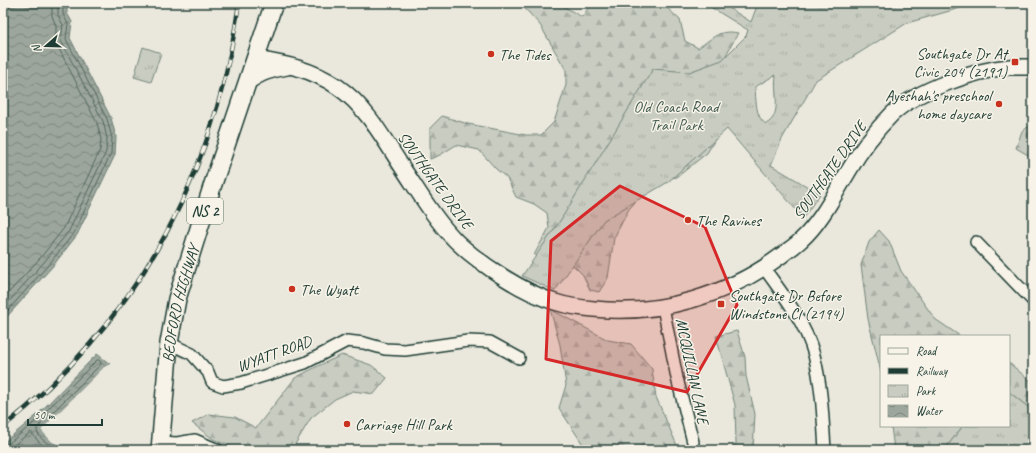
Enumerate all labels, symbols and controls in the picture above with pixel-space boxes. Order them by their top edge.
north arrow [26,26,66,66]
text: N [28,42,44,55]
place label: Southgate Dr At Civic 204 (2191) [914,44,1010,82]
place label: The Tides [499,45,552,65]
marker: The Tides [486,49,496,59]
marker: Southgate Dr At Civic 204 (2191) [1010,57,1020,67]
place label: Ayeshah's preschool home daycare [885,86,994,124]
park label: Old Coach Road Trail Park [634,97,721,135]
marker: Ayeshah's preschool home daycare [994,99,1004,109]
street label: SOUTHGATE DRIVE [788,116,872,224]
street label: SOUTHGATE DRIVE [393,128,479,235]
road number: NS 2 [187,198,223,224]
place label: The Ravines [696,211,762,231]
marker: The Ravines [683,215,693,225]
street label: BEDFORD HIGHWAY [158,240,205,363]
place label: The Wyatt [300,280,360,300]
marker: The Wyatt [287,284,297,294]
place label: Southgate Dr Before Windstone Cl (2194) [729,286,844,324]
marker: Southgate Dr Before Windstone Cl (2194) [716,299,726,309]
street label: MCQUILLAN LANE [671,316,713,428]
street label: WYATT ROAD [234,331,316,377]
legend [880,335,1010,427]
text: Road [916,343,938,359]
text: Railway [916,363,948,379]
text: Park [916,383,937,399]
scale bar [28,401,102,427]
text: Water [916,403,944,419]
text: 50 m [34,407,56,423]
place label: Carriage Hill Park [355,415,453,435]
marker: Carriage Hill Park [342,419,352,429]

